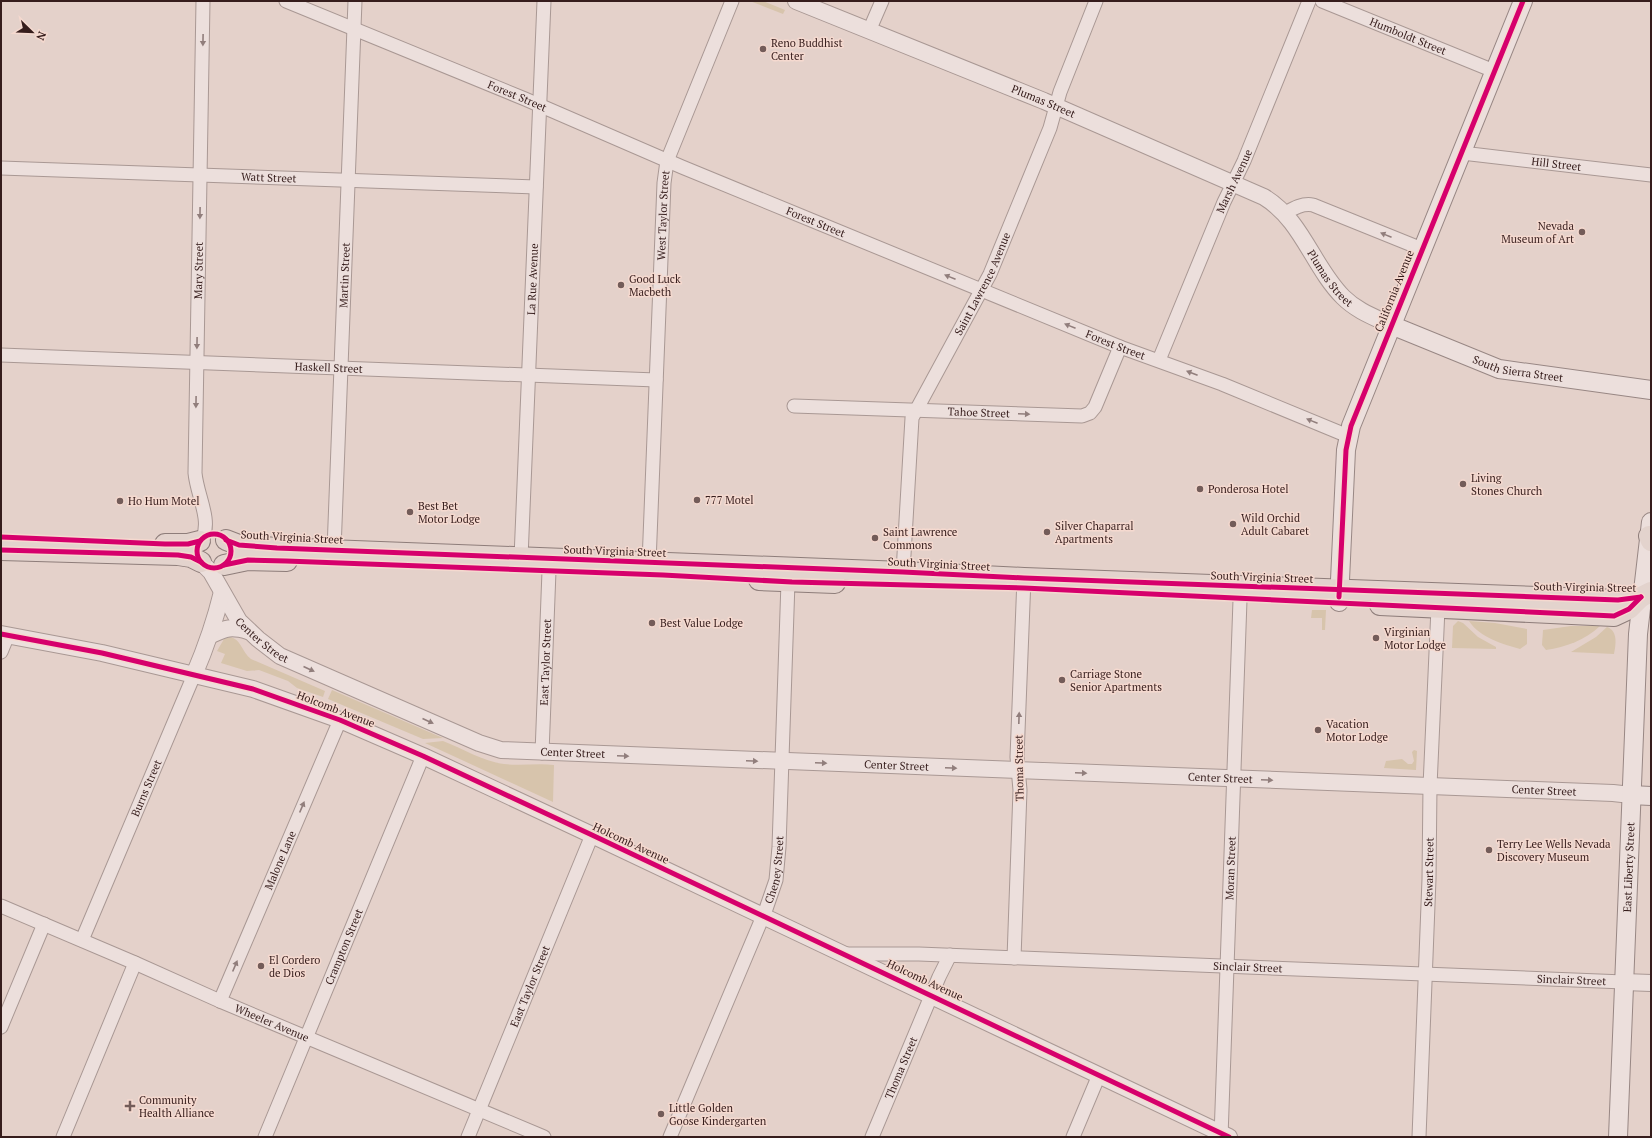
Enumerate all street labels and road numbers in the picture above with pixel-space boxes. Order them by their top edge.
street label: Humboldt Street [1368,14,1449,58]
street label: Forest Street [486,77,549,115]
street label: Plumas Street [1009,82,1078,121]
street label: Marsh Avenue [1213,147,1255,215]
street label: Hill Street [1531,154,1582,174]
street label: West Taylor Street [654,169,673,261]
street label: Watt Street [241,170,297,185]
street label: Forest Street [784,204,847,240]
street label: Saint Lawrence Avenue [951,230,1014,338]
street label: Mary Street [191,242,206,299]
street label: Martin Street [336,242,353,308]
street label: La Rue Avenue [524,243,541,315]
street label: Plumas Street [1304,247,1356,310]
street label: California Avenue [1371,248,1417,334]
street label: Forest Street [1084,327,1147,363]
street label: South Sierra Street [1471,352,1564,385]
street label: Haskell Street [294,359,363,376]
street label: Tahoe Street [948,404,1010,420]
street label: South Virginia Street [240,527,344,547]
street label: South Virginia Street [563,542,667,560]
street label: South Virginia Street [887,554,991,574]
street label: South Virginia Street [1210,568,1314,586]
street label: South Virginia Street [1534,579,1636,595]
street label: Center Street [232,614,291,666]
street label: East Taylor Street [537,618,554,706]
street label: Holcomb Avenue [295,688,377,730]
street label: Thoma Street [1011,735,1027,801]
street label: Center Street [540,745,605,761]
street label: Burns Street [128,757,165,819]
street label: Center Street [864,757,929,774]
street label: Center Street [1188,770,1253,786]
street label: Center Street [1511,782,1577,799]
street label: Holcomb Avenue [591,819,672,867]
street label: East Liberty Street [1620,822,1638,913]
street label: Malone Lane [261,828,299,892]
street label: Cheney Street [761,836,786,905]
street label: Moran Street [1222,836,1239,900]
street label: Stewart Street [1421,837,1436,907]
street label: Crampton Street [322,906,366,987]
street label: East Taylor Street [507,943,553,1029]
street label: Holcomb Avenue [885,956,966,1004]
street label: Sinclair Street [1213,959,1283,975]
street label: Sinclair Street [1537,972,1606,988]
street label: Wheeler Avenue [233,1001,312,1045]
street label: Thoma Street [882,1034,920,1101]

